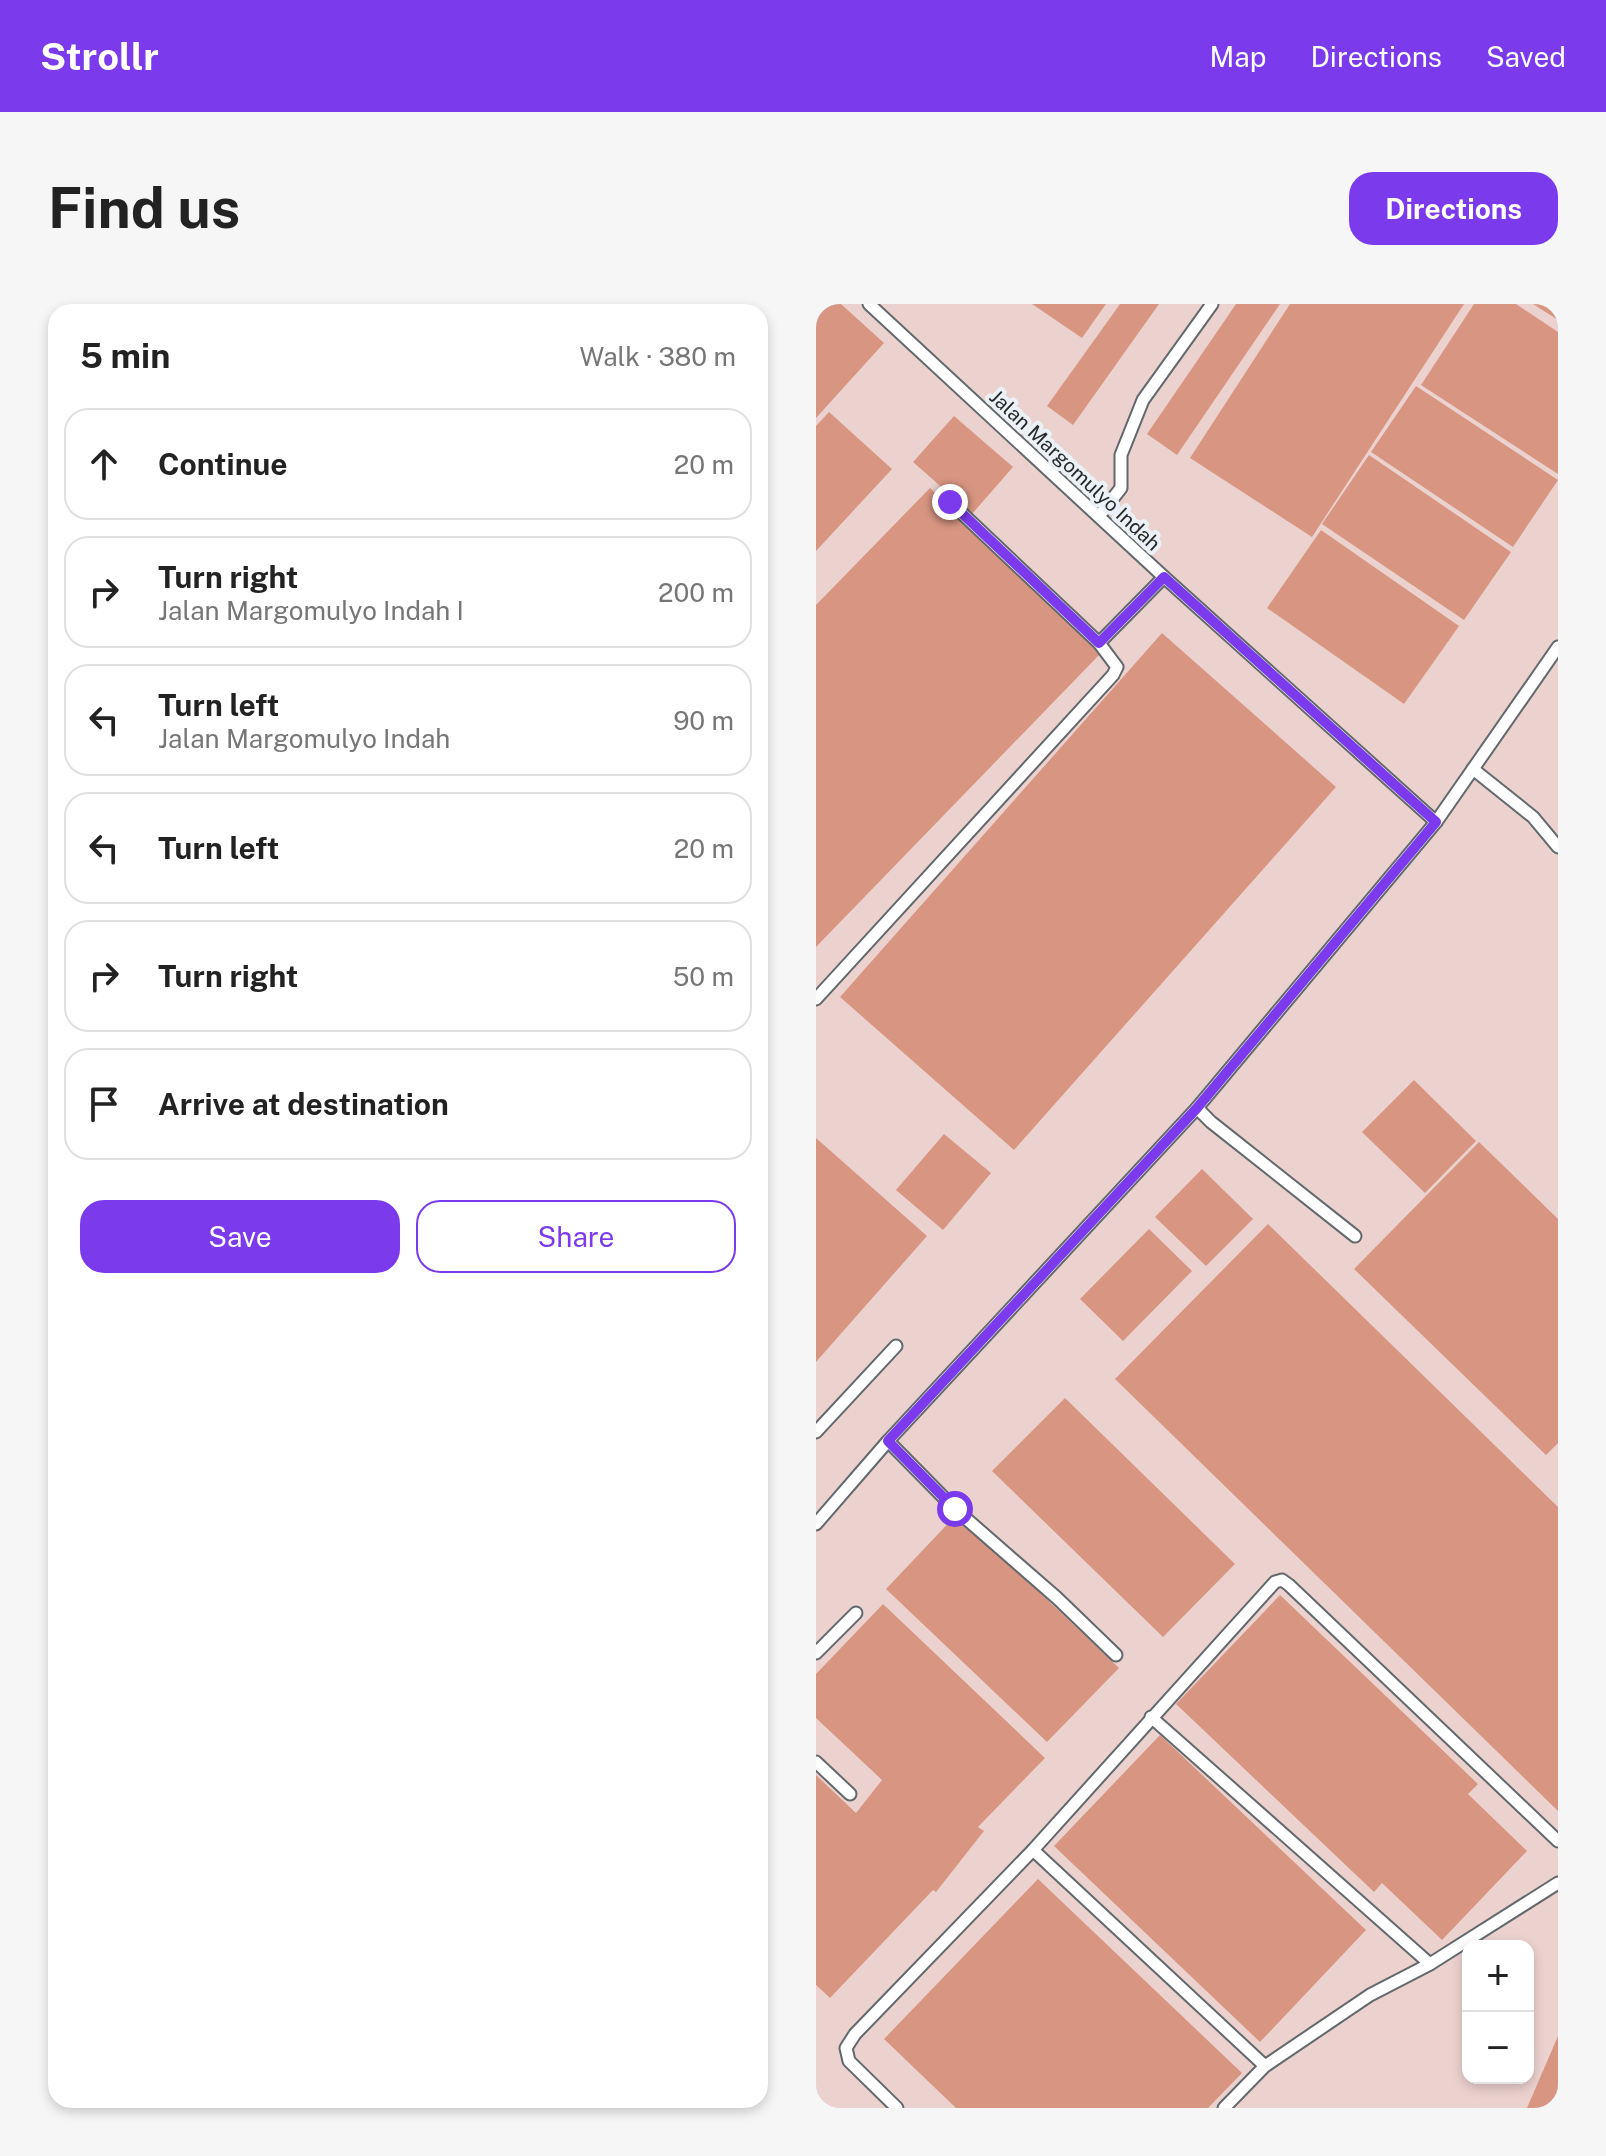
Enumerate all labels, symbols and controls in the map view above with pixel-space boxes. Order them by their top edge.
text: Strollr [40,34,159,79]
text: Map [1210,40,1266,73]
text: Directions [1310,40,1442,73]
text: Saved [1486,40,1566,73]
button: Directions [1349,172,1558,245]
text: Find us [48,175,240,241]
text: 5 min [80,336,170,376]
text: Walk · 380 m [580,341,736,372]
street label: Jalan Margomulyo Indah [985,385,1165,555]
icon: ahead [82,442,126,486]
text: Continue [158,446,288,482]
text: 20 m [674,449,734,480]
route end [932,484,968,520]
text: Turn right [158,559,298,595]
icon: right [82,570,126,614]
text: 200 m [658,577,734,608]
text: Jalan Margomulyo Indah I [158,595,464,626]
text: Turn left [158,687,279,723]
icon: left [82,698,126,742]
text: 90 m [673,705,734,736]
text: Jalan Margomulyo Indah [158,723,450,754]
icon: left [82,826,126,870]
text: Turn left [158,830,279,866]
text: 20 m [674,833,734,864]
icon: right [82,954,126,998]
text: Turn right [158,958,298,994]
text: 50 m [673,961,734,992]
icon: arrive [82,1082,126,1126]
text: Arrive at destination [158,1086,449,1122]
button: Save [80,1200,400,1273]
button: Share [416,1200,736,1273]
route start [937,1491,973,1527]
map controls [1462,1940,1534,2084]
button: + [1462,1940,1534,2012]
button: − [1462,2012,1534,2084]

